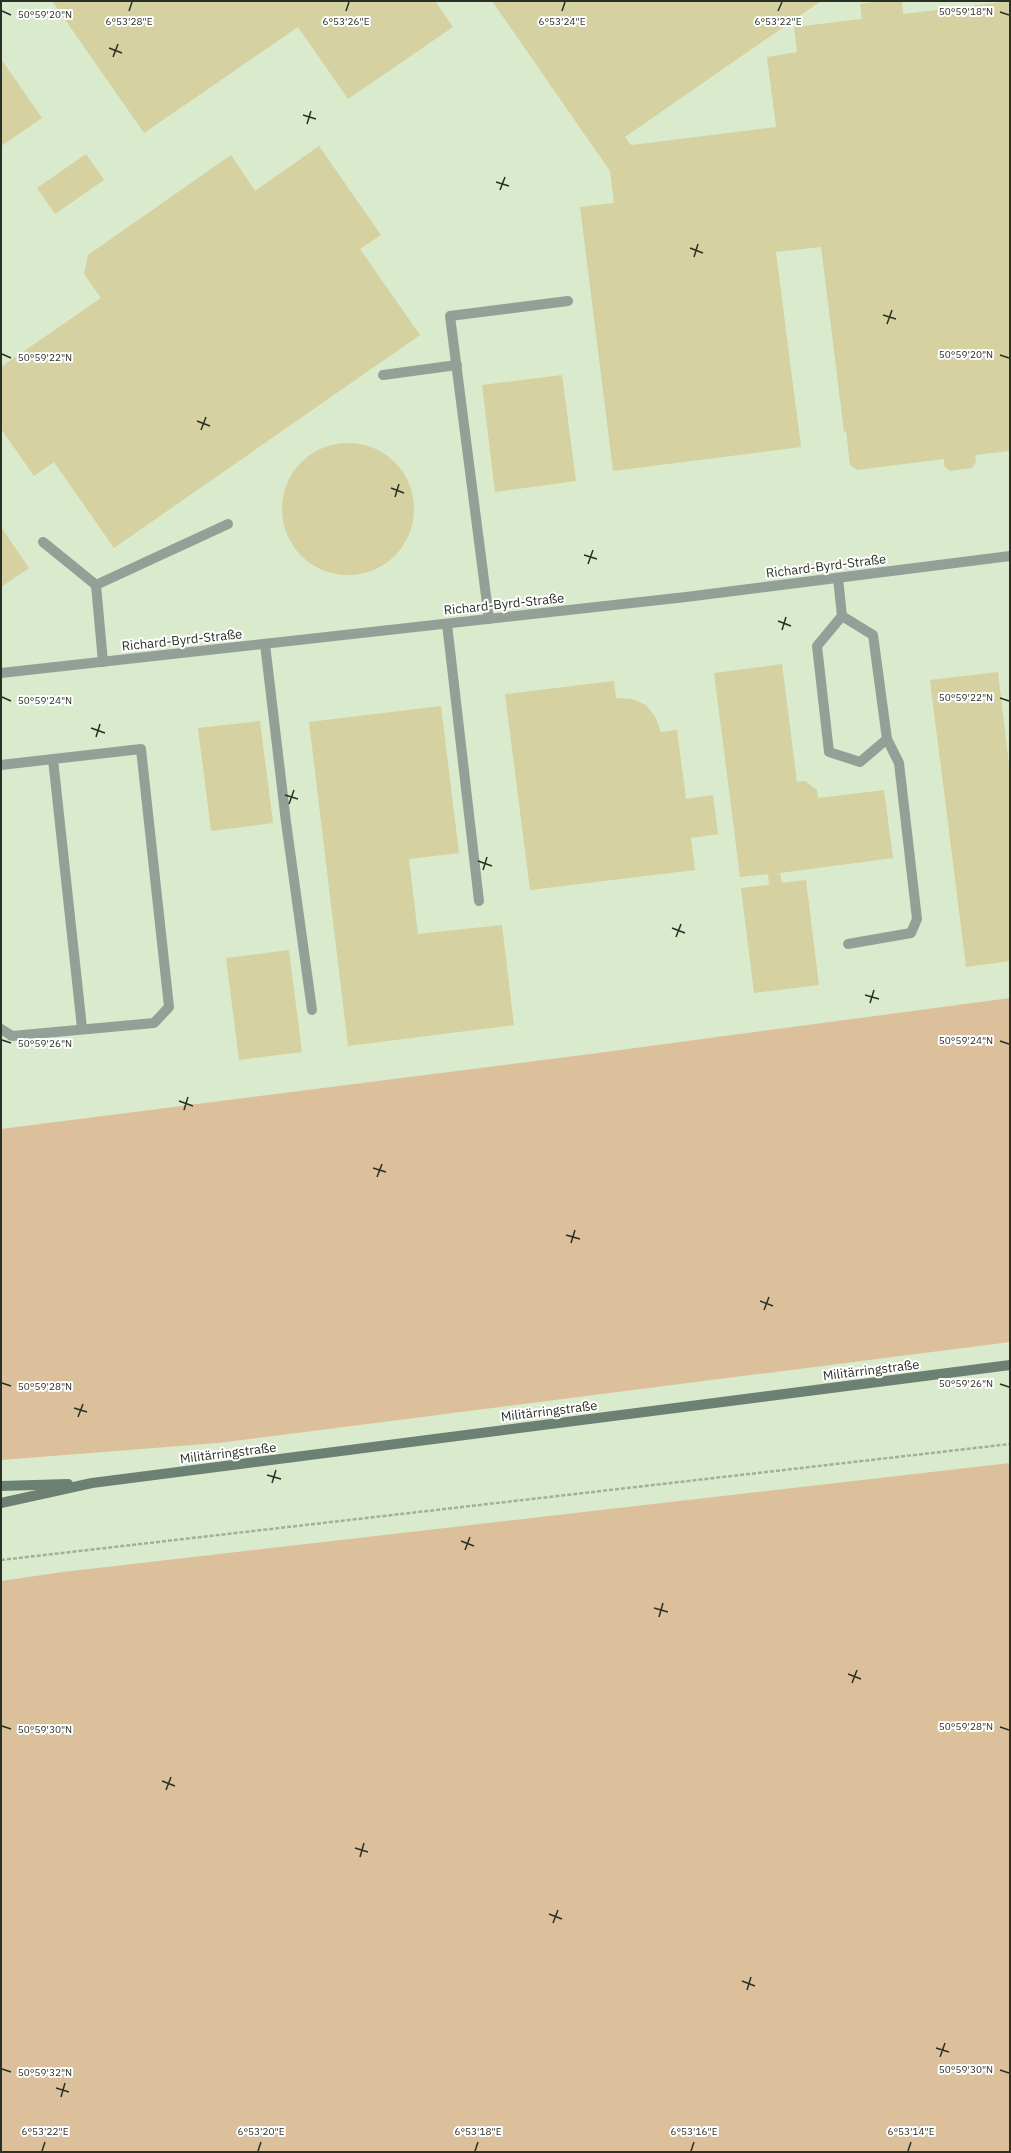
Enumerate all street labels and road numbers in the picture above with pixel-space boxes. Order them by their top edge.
street label: Richard-Byrd-Straße [765,550,887,582]
street label: Richard-Byrd-Straße [443,589,565,619]
street label: Richard-Byrd-Straße [121,625,243,655]
street label: Militärringstraße [822,1356,920,1384]
street label: Militärringstraße [500,1397,598,1425]
street label: Militärringstraße [179,1439,277,1467]

